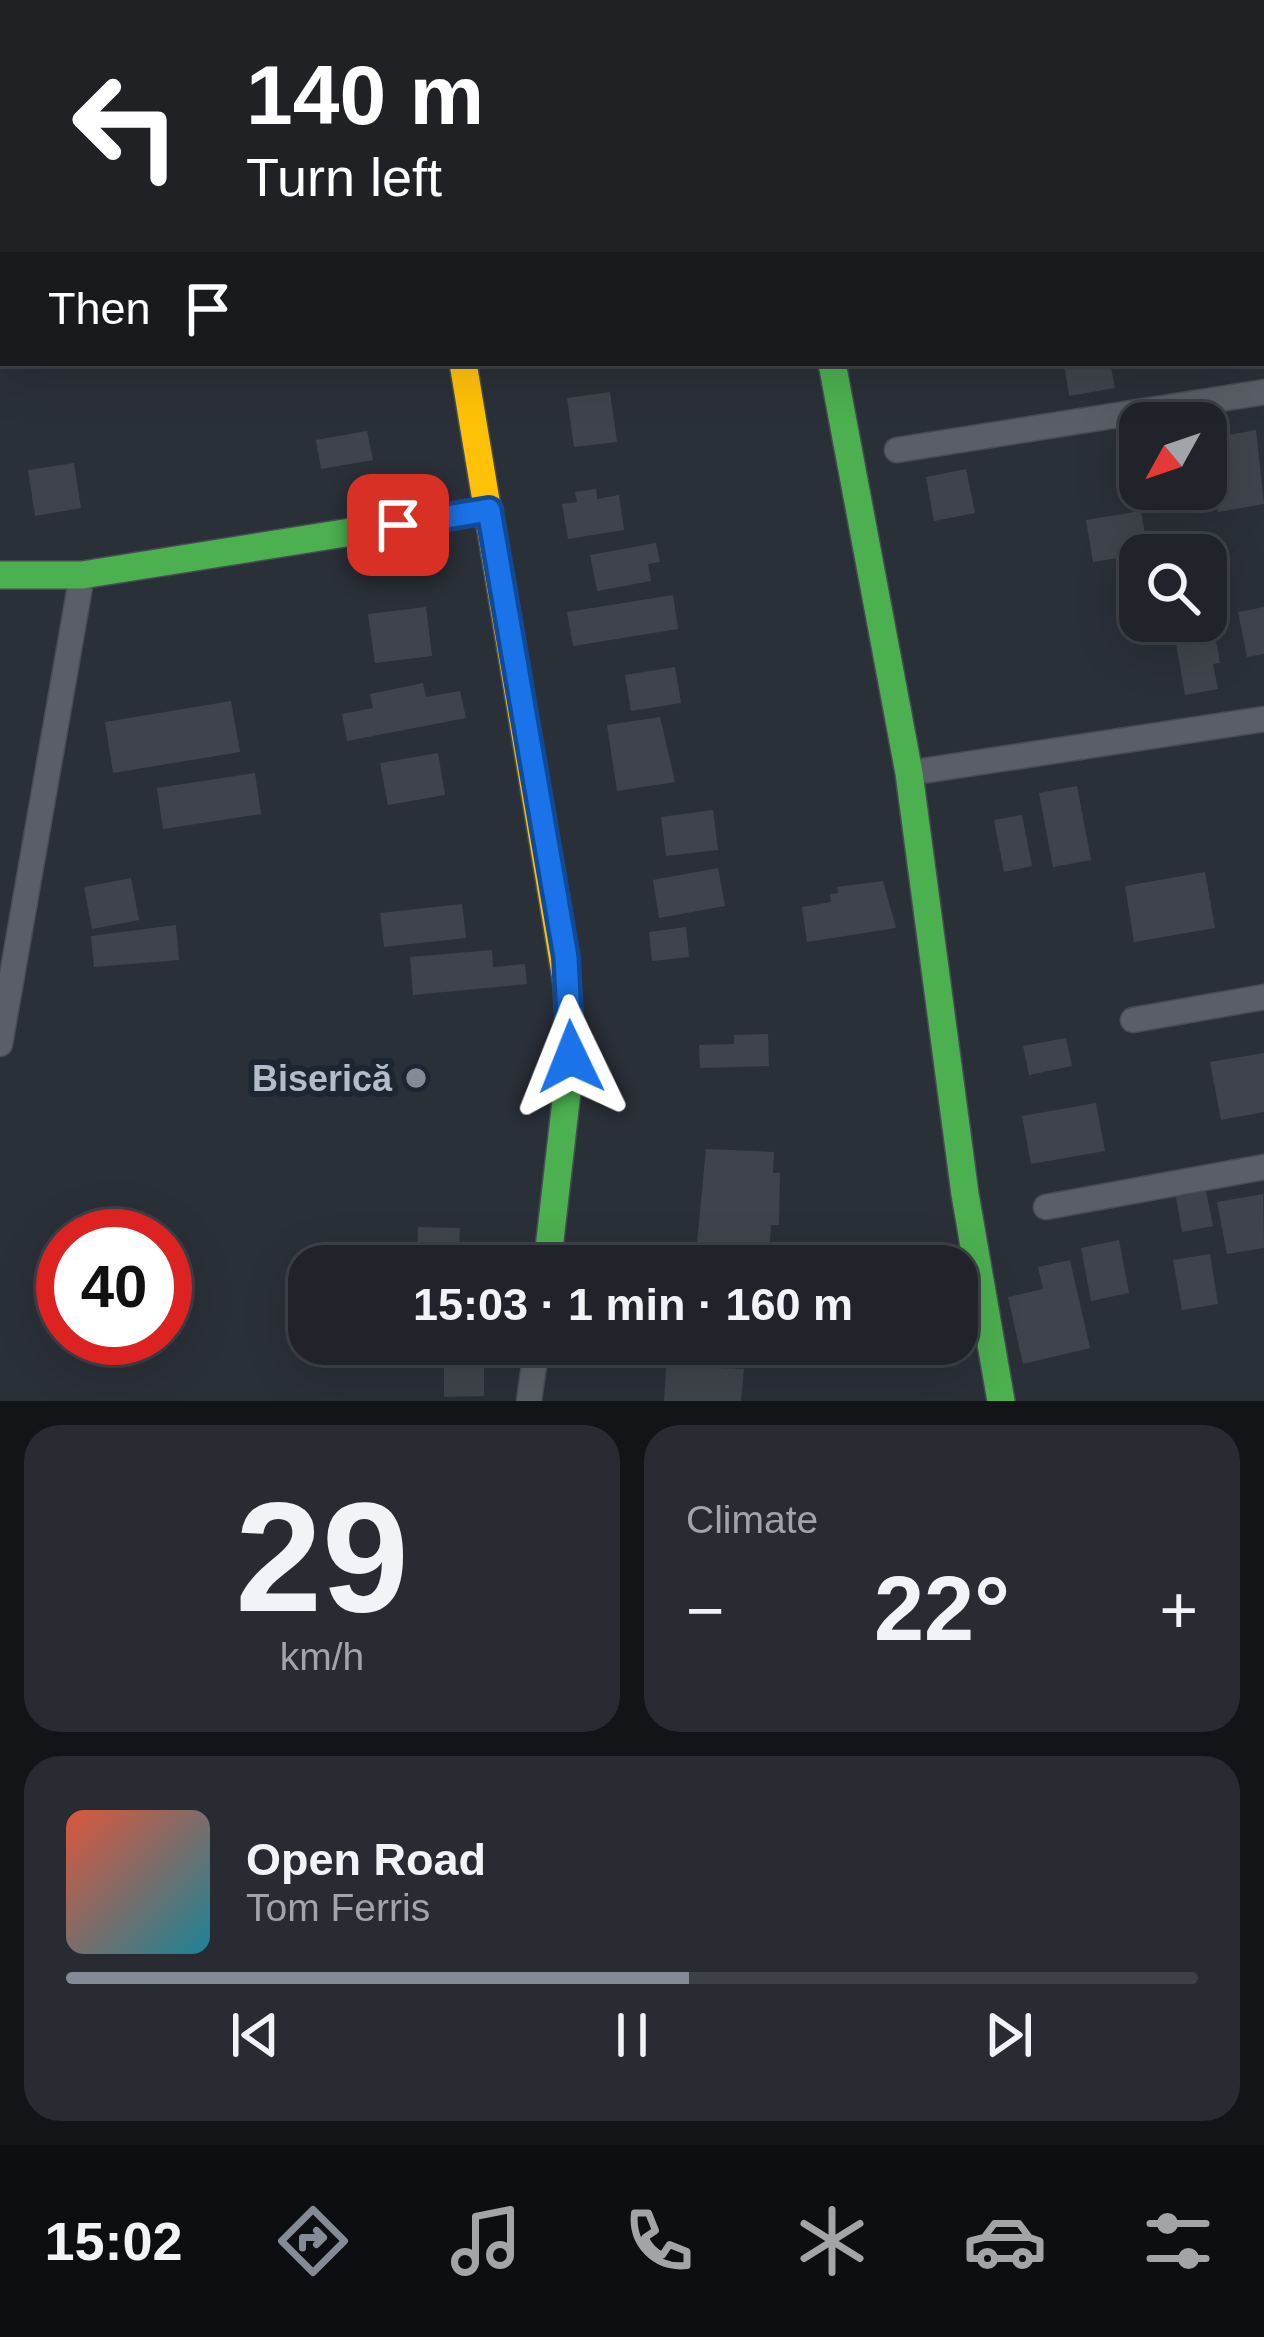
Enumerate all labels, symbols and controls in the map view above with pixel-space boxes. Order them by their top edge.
icon: left [48,48,204,204]
text: 140 m [246,48,484,142]
text: Turn left [246,147,442,207]
icon: arrive [175,276,241,342]
text: Then [48,283,151,334]
north arrow [1119,402,1227,510]
map controls [1119,402,1227,642]
pin [347,474,449,576]
icon: arrive [365,492,431,558]
button: search [1119,534,1227,642]
position arrow [508,994,634,1120]
place label: Biserică [252,1058,393,1099]
marker: Biserică [403,1065,429,1091]
speed limit sign: 40 [36,1209,192,1365]
text: 15:03 · 1 min · 160 m [413,1279,853,1330]
text: 29 [235,1470,409,1644]
text: Climate [686,1498,818,1541]
text: 22° [874,1559,1010,1659]
text: − [686,1573,725,1647]
text: + [1159,1573,1198,1647]
text: km/h [280,1635,364,1678]
text: Open Road [246,1834,486,1885]
text: Tom Ferris [246,1886,430,1929]
icon: previous [222,2002,288,2068]
icon: pause [599,2002,665,2068]
icon: next [976,2002,1042,2068]
icon: directions [271,2199,355,2283]
icon: music [444,2199,528,2283]
icon: phone [617,2199,701,2283]
icon: climate [790,2199,874,2283]
icon: car [963,2199,1047,2283]
icon: filters [1136,2199,1220,2283]
text: 15:02 [44,2211,183,2271]

